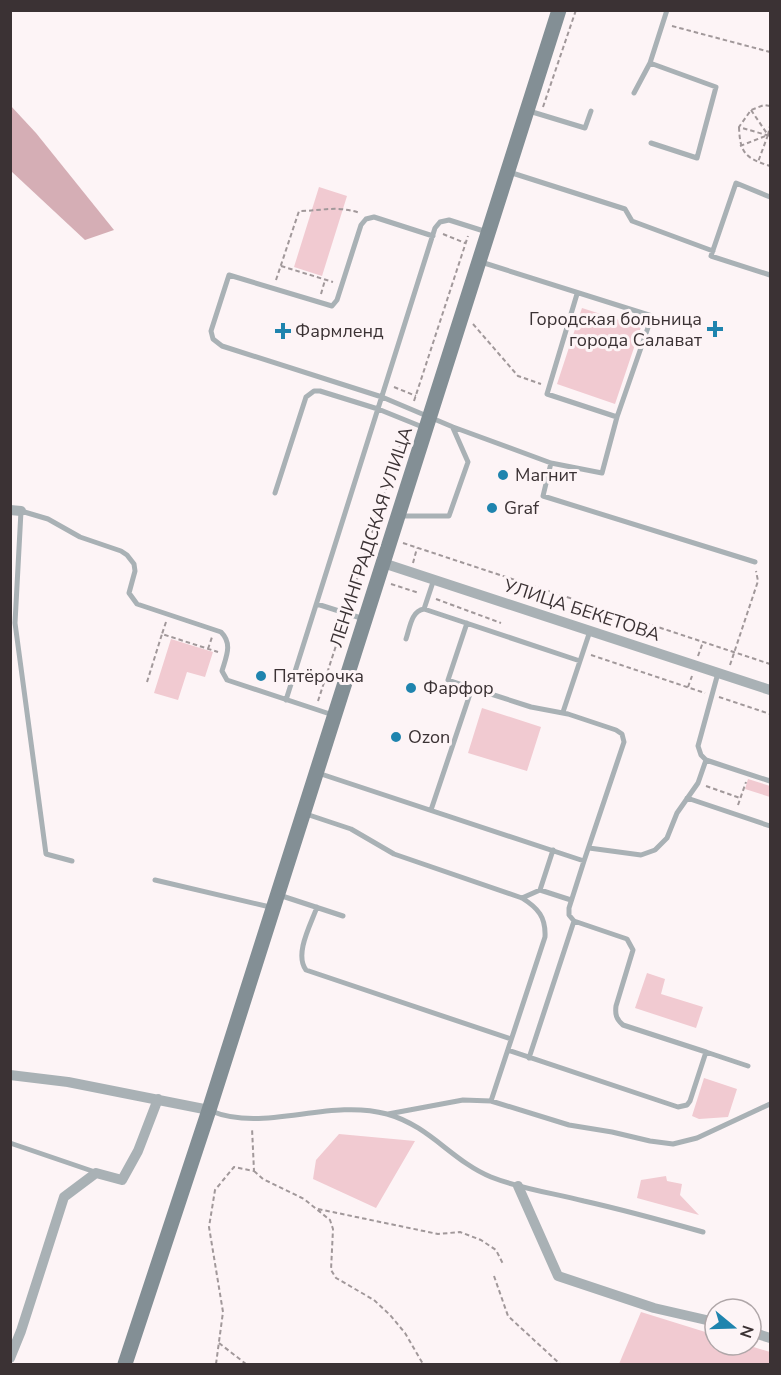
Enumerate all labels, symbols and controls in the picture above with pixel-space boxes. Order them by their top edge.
place label: Городская больница города Салават [529,307,702,352]
place label: Фармленд [295,319,384,343]
marker: Городская больница города Салават [706,320,724,338]
marker: Фармленд [276,324,290,338]
street label: ЛЕНИНГРАДСКАЯ УЛИЦА [324,424,418,650]
place label: Магнит [515,463,577,487]
marker: Магнит [496,468,510,482]
place label: Graf [504,496,540,520]
marker: Graf [485,501,499,515]
street label: УЛИЦА БЕКЕТОВА [500,573,663,647]
place label: Пятёрочка [273,664,364,688]
marker: Пятёрочка [254,669,268,683]
place label: Фарфор [423,676,494,700]
marker: Фарфор [404,681,418,695]
place label: Ozon [408,725,450,749]
marker: Ozon [389,730,403,744]
north arrow [703,1297,763,1357]
text: N [734,1322,759,1341]

